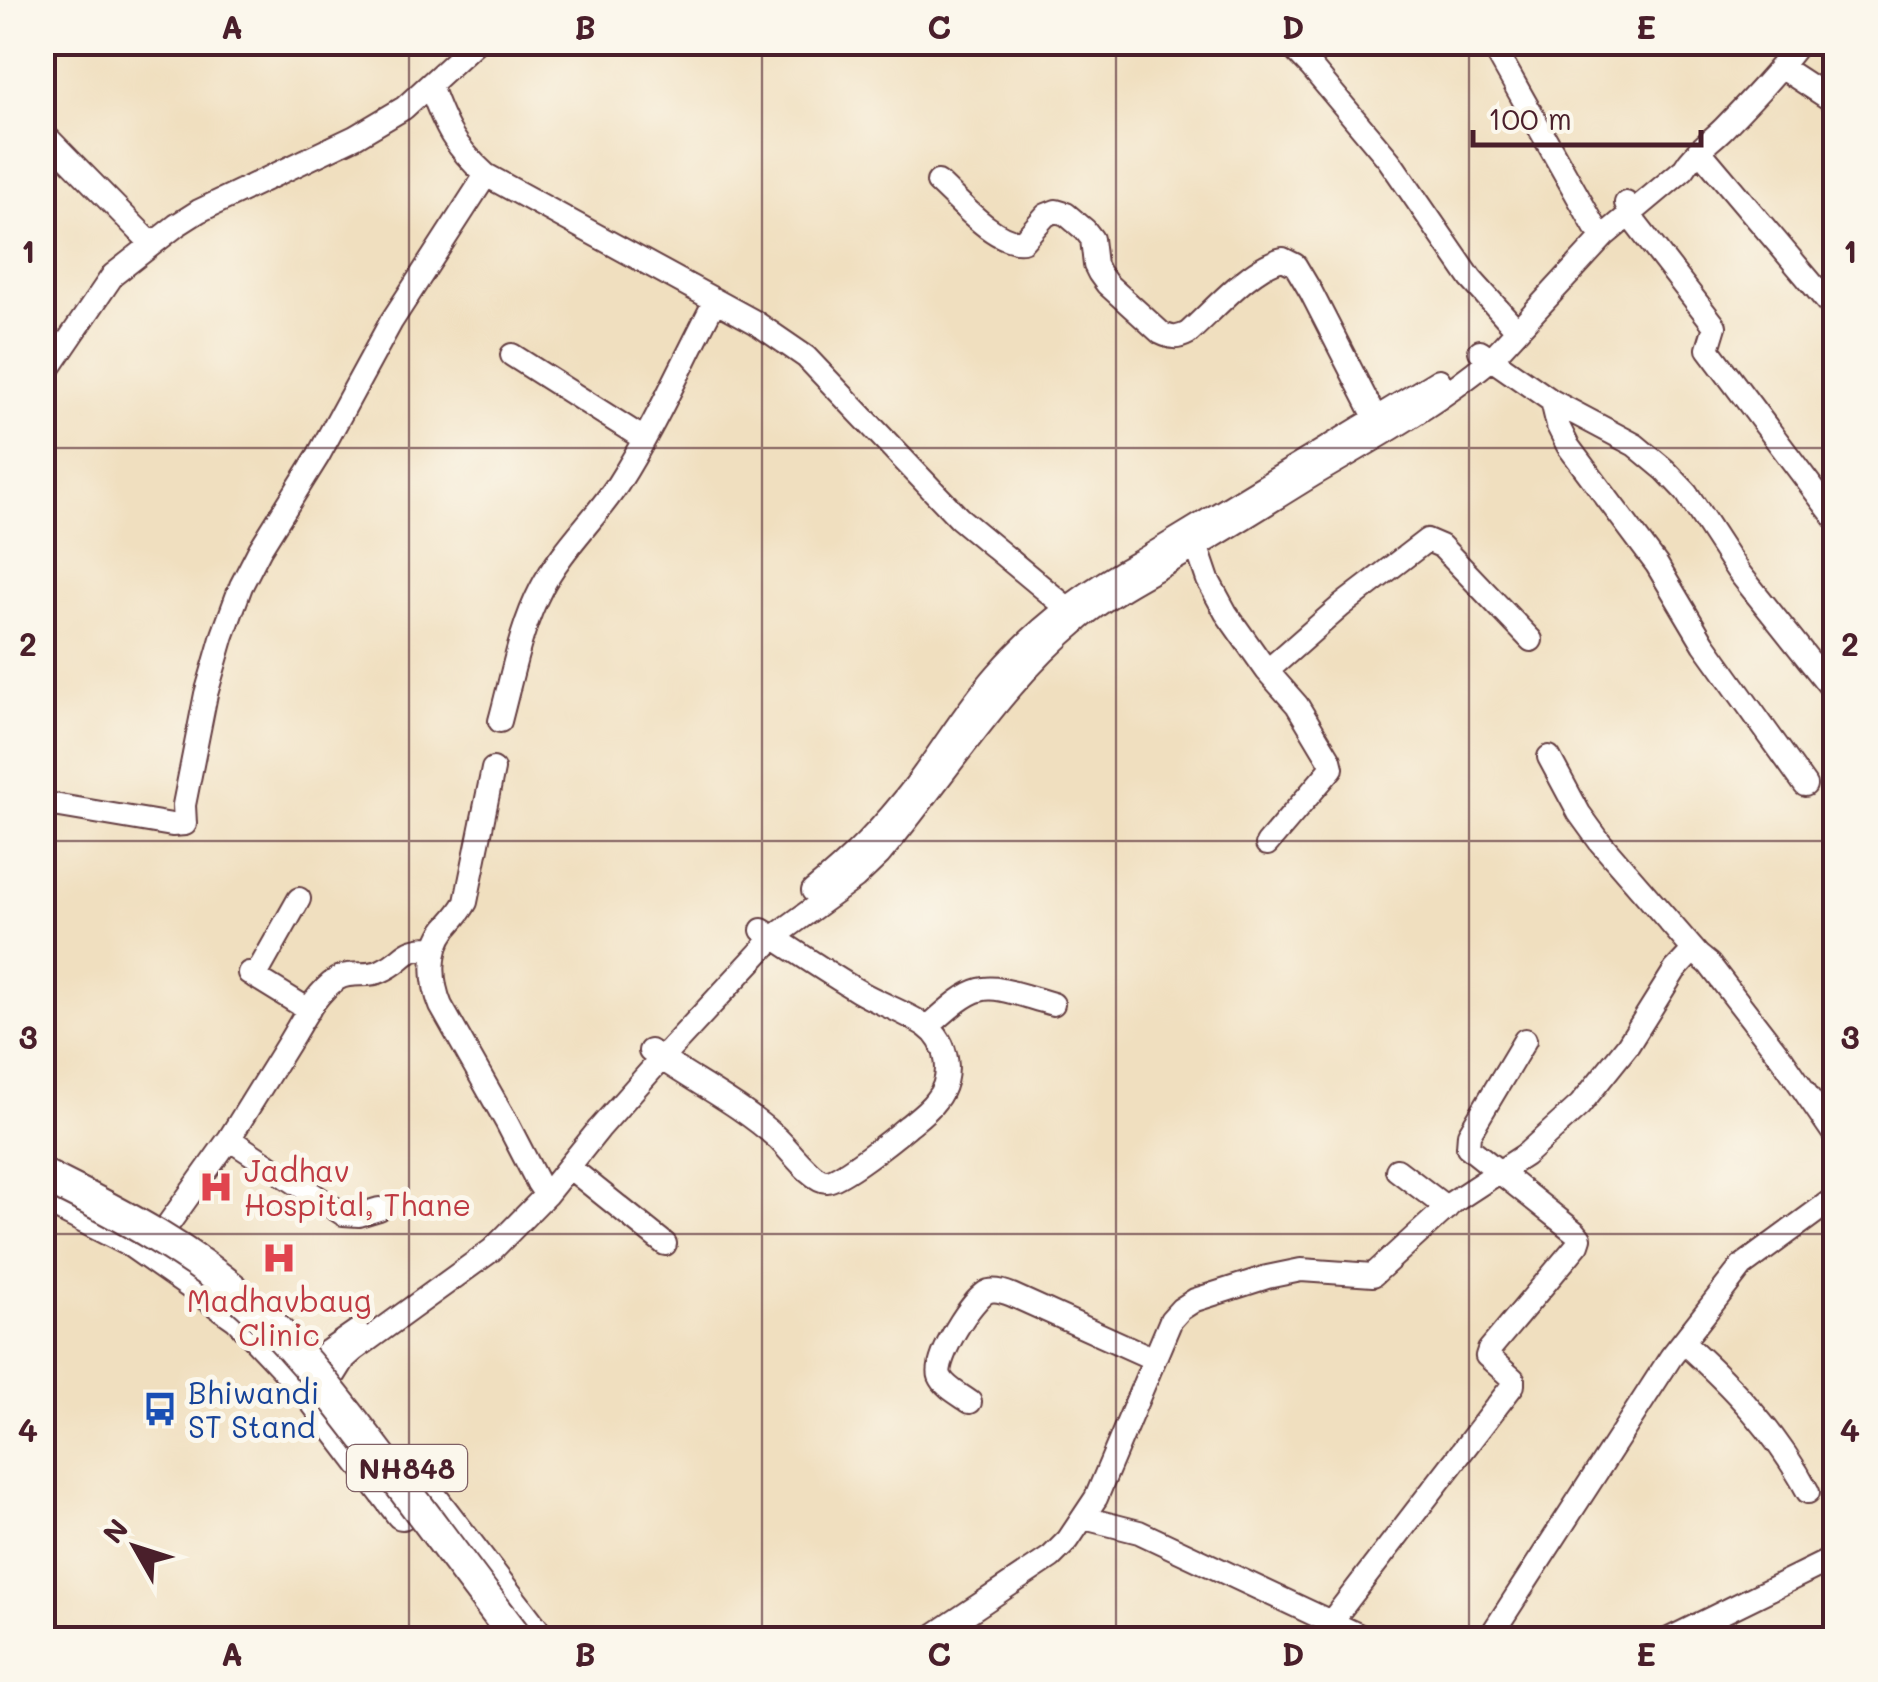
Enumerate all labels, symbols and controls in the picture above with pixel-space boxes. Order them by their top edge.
text: A [221,5,243,47]
text: B [574,5,596,47]
text: C [927,5,951,47]
text: D [1282,5,1304,47]
text: E [1636,5,1656,47]
scale bar [1473,85,1700,147]
text: 100 m [1488,98,1572,138]
text: 1 [21,229,35,271]
text: 1 [1843,229,1857,271]
text: 2 [19,622,37,664]
text: 2 [1841,622,1859,664]
text: 3 [18,1015,38,1057]
text: 3 [1840,1015,1860,1057]
place label: Jadhav Hospital, Thane [244,1150,471,1224]
hospital icon: Jadhav Hospital, Thane [197,1168,235,1206]
hospital icon: Madhavbaug Clinic [260,1239,298,1277]
place label: Madhavbaug Clinic [187,1280,371,1354]
place label: Bhiwandi ST Stand [188,1372,320,1446]
bus stop icon: Bhiwandi ST Stand [141,1390,179,1428]
text: 4 [18,1408,38,1450]
text: 4 [1840,1408,1860,1450]
road number: NH848 [347,1445,467,1491]
north arrow [85,1497,185,1597]
text: N [94,1511,135,1550]
text: A [221,1632,243,1674]
text: B [574,1632,596,1674]
text: C [927,1632,951,1674]
text: D [1282,1632,1304,1674]
text: E [1636,1632,1656,1674]

